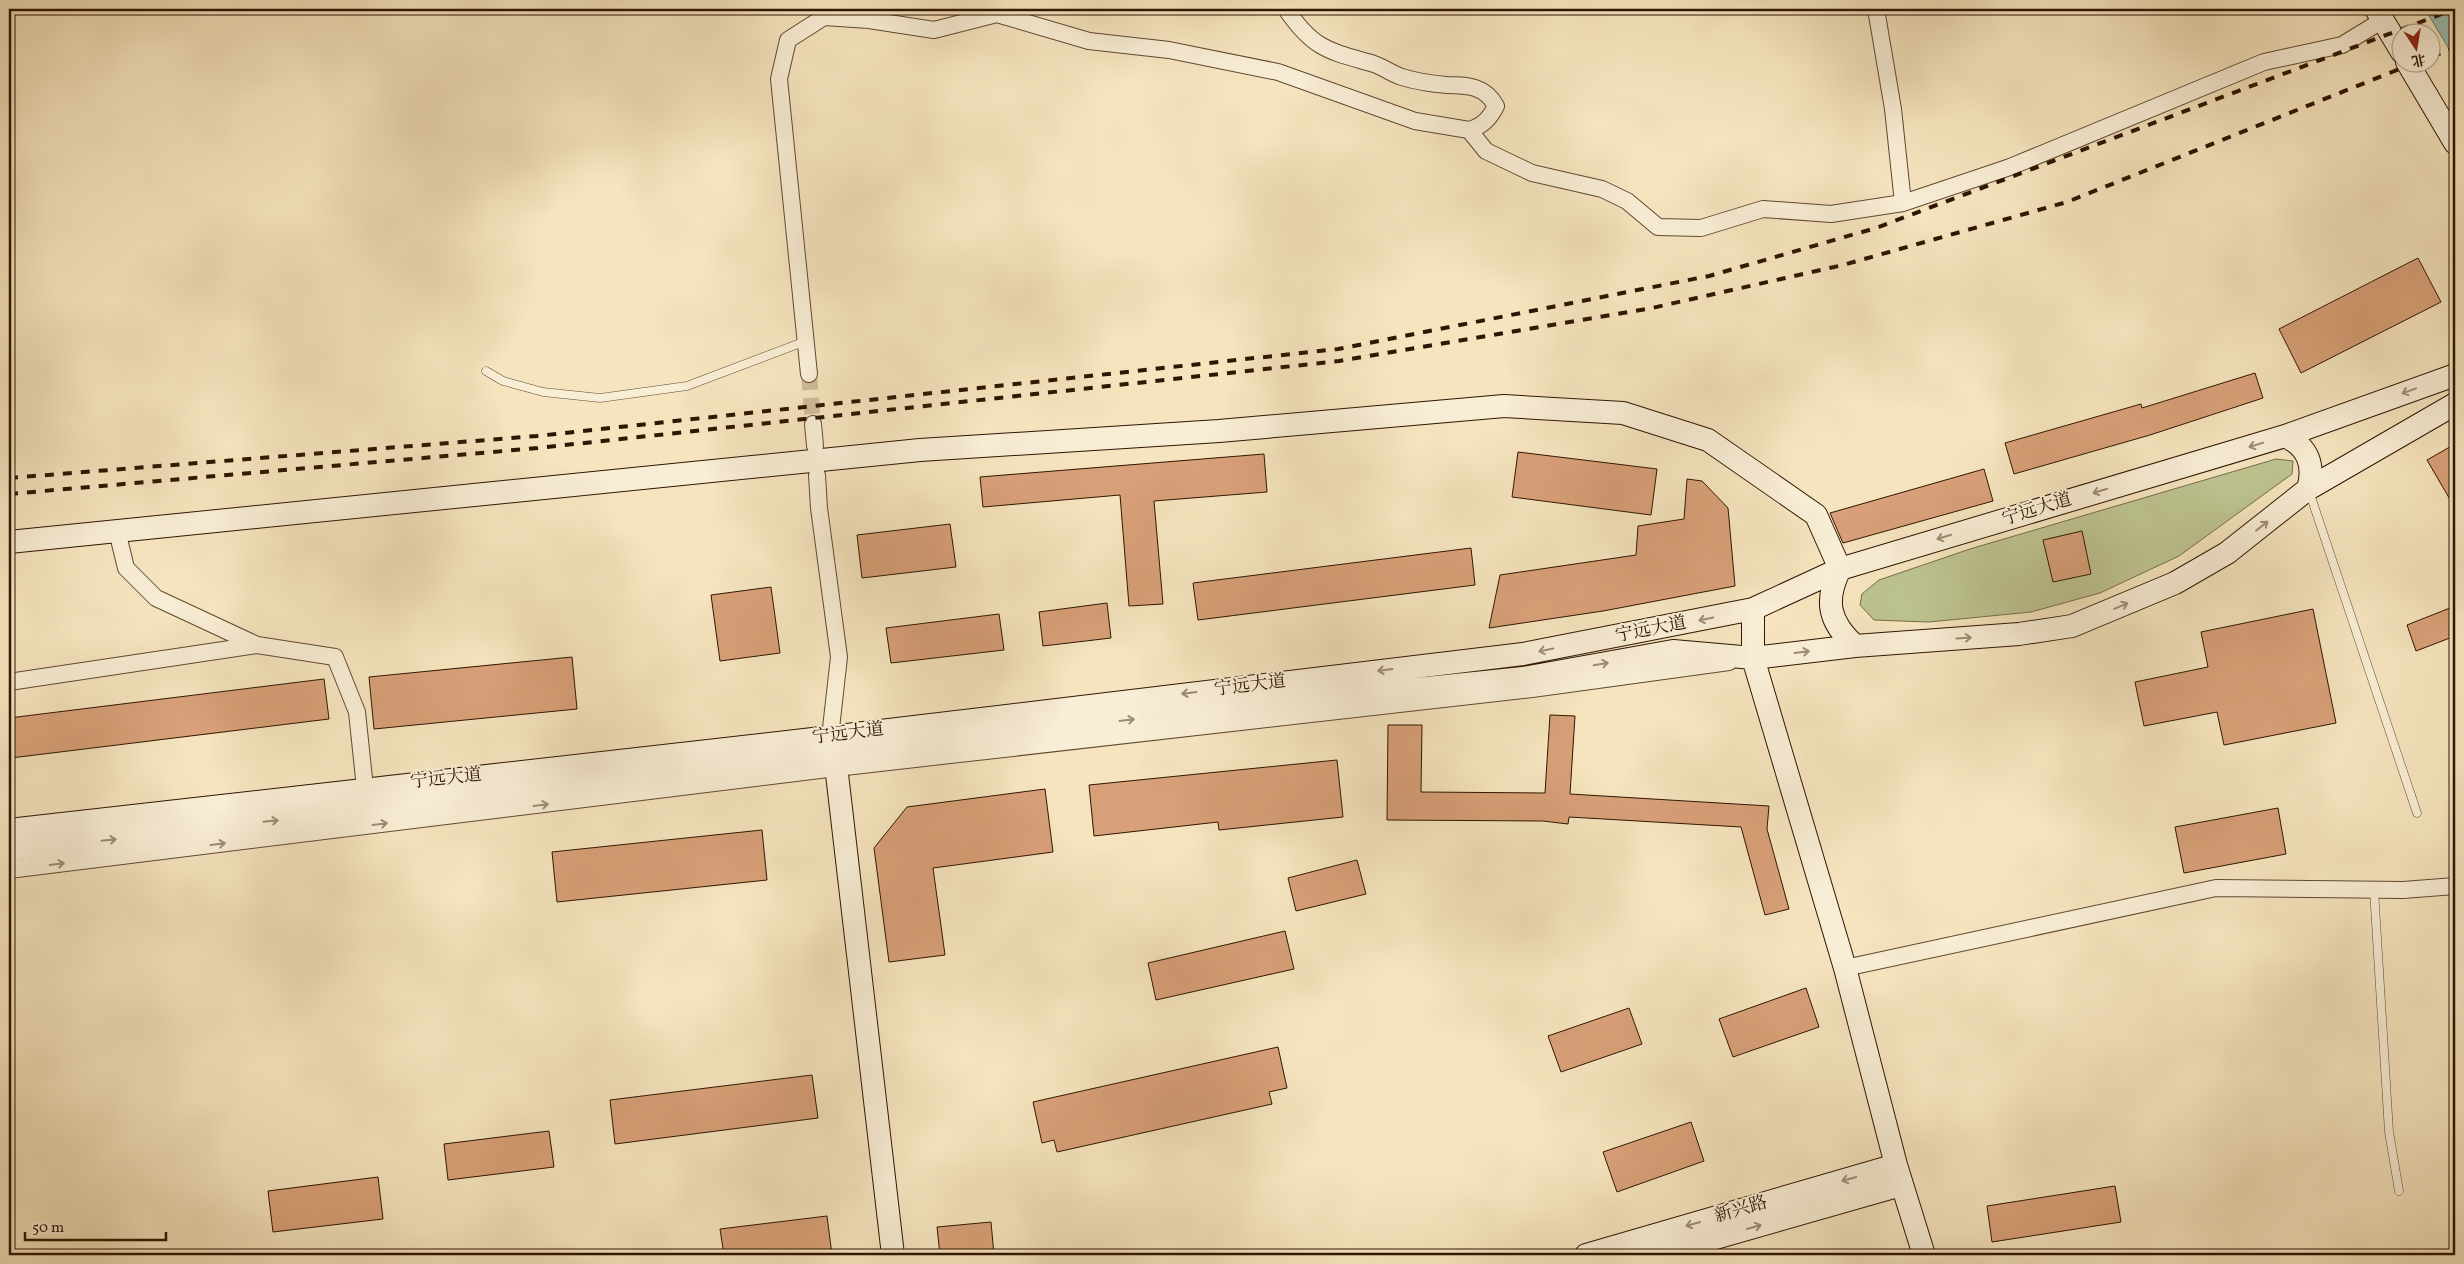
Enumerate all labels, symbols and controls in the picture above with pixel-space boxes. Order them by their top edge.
north arrow [2392,22,2442,72]
text: 北 [2410,49,2427,70]
one-way arrow [2402,387,2418,396]
one-way arrow [2248,440,2264,450]
one-way arrow [2093,486,2109,496]
street label: 宁远大道 [1999,488,2075,532]
one-way arrow [2255,520,2268,531]
one-way arrow [1937,533,1953,543]
one-way arrow [2113,600,2128,610]
street label: 宁远大道 [1613,611,1689,649]
one-way arrow [1698,615,1714,624]
one-way arrow [1955,634,1971,643]
one-way arrow [1538,646,1554,655]
one-way arrow [1794,647,1810,657]
one-way arrow [1593,658,1609,668]
one-way arrow [1377,665,1393,675]
street label: 宁远大道 [1213,669,1287,703]
one-way arrow [1181,688,1197,698]
one-way arrow [1119,715,1135,725]
street label: 宁远大道 [811,717,885,751]
street label: 宁远大道 [409,763,483,795]
one-way arrow [533,799,549,809]
one-way arrow [263,817,279,826]
one-way arrow [371,819,387,829]
one-way arrow [101,835,117,844]
one-way arrow [210,839,226,849]
one-way arrow [49,859,65,869]
one-way arrow [1841,1174,1857,1184]
street label: 新兴路 [1712,1191,1770,1229]
scale bar [25,1209,166,1241]
text: 50 m [32,1218,64,1239]
one-way arrow [1685,1220,1701,1230]
one-way arrow [1745,1222,1761,1232]

